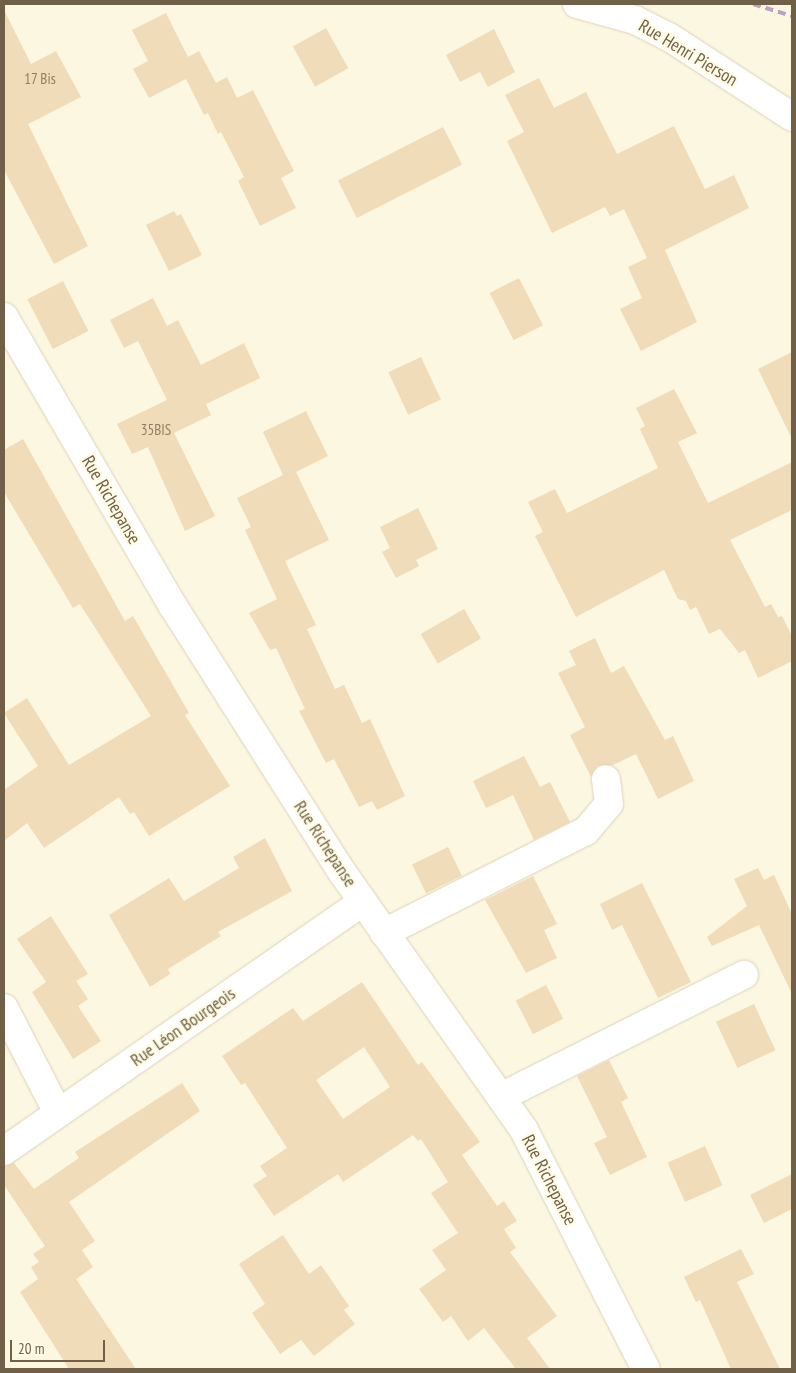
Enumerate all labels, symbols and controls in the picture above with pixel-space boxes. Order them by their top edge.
street label: Rue Henri Pierson [635,15,741,91]
house number: 17 Bis [24,70,56,88]
house number: 35BIS [141,421,171,439]
street label: Rue Richepanse [77,452,145,548]
street label: Rue Richepanse [289,797,361,891]
street label: Rue Léon Bourgeois [126,983,240,1071]
street label: Rue Richepanse [517,1131,581,1229]
scale bar [12,1330,108,1362]
text: 20 m [18,1339,44,1358]

